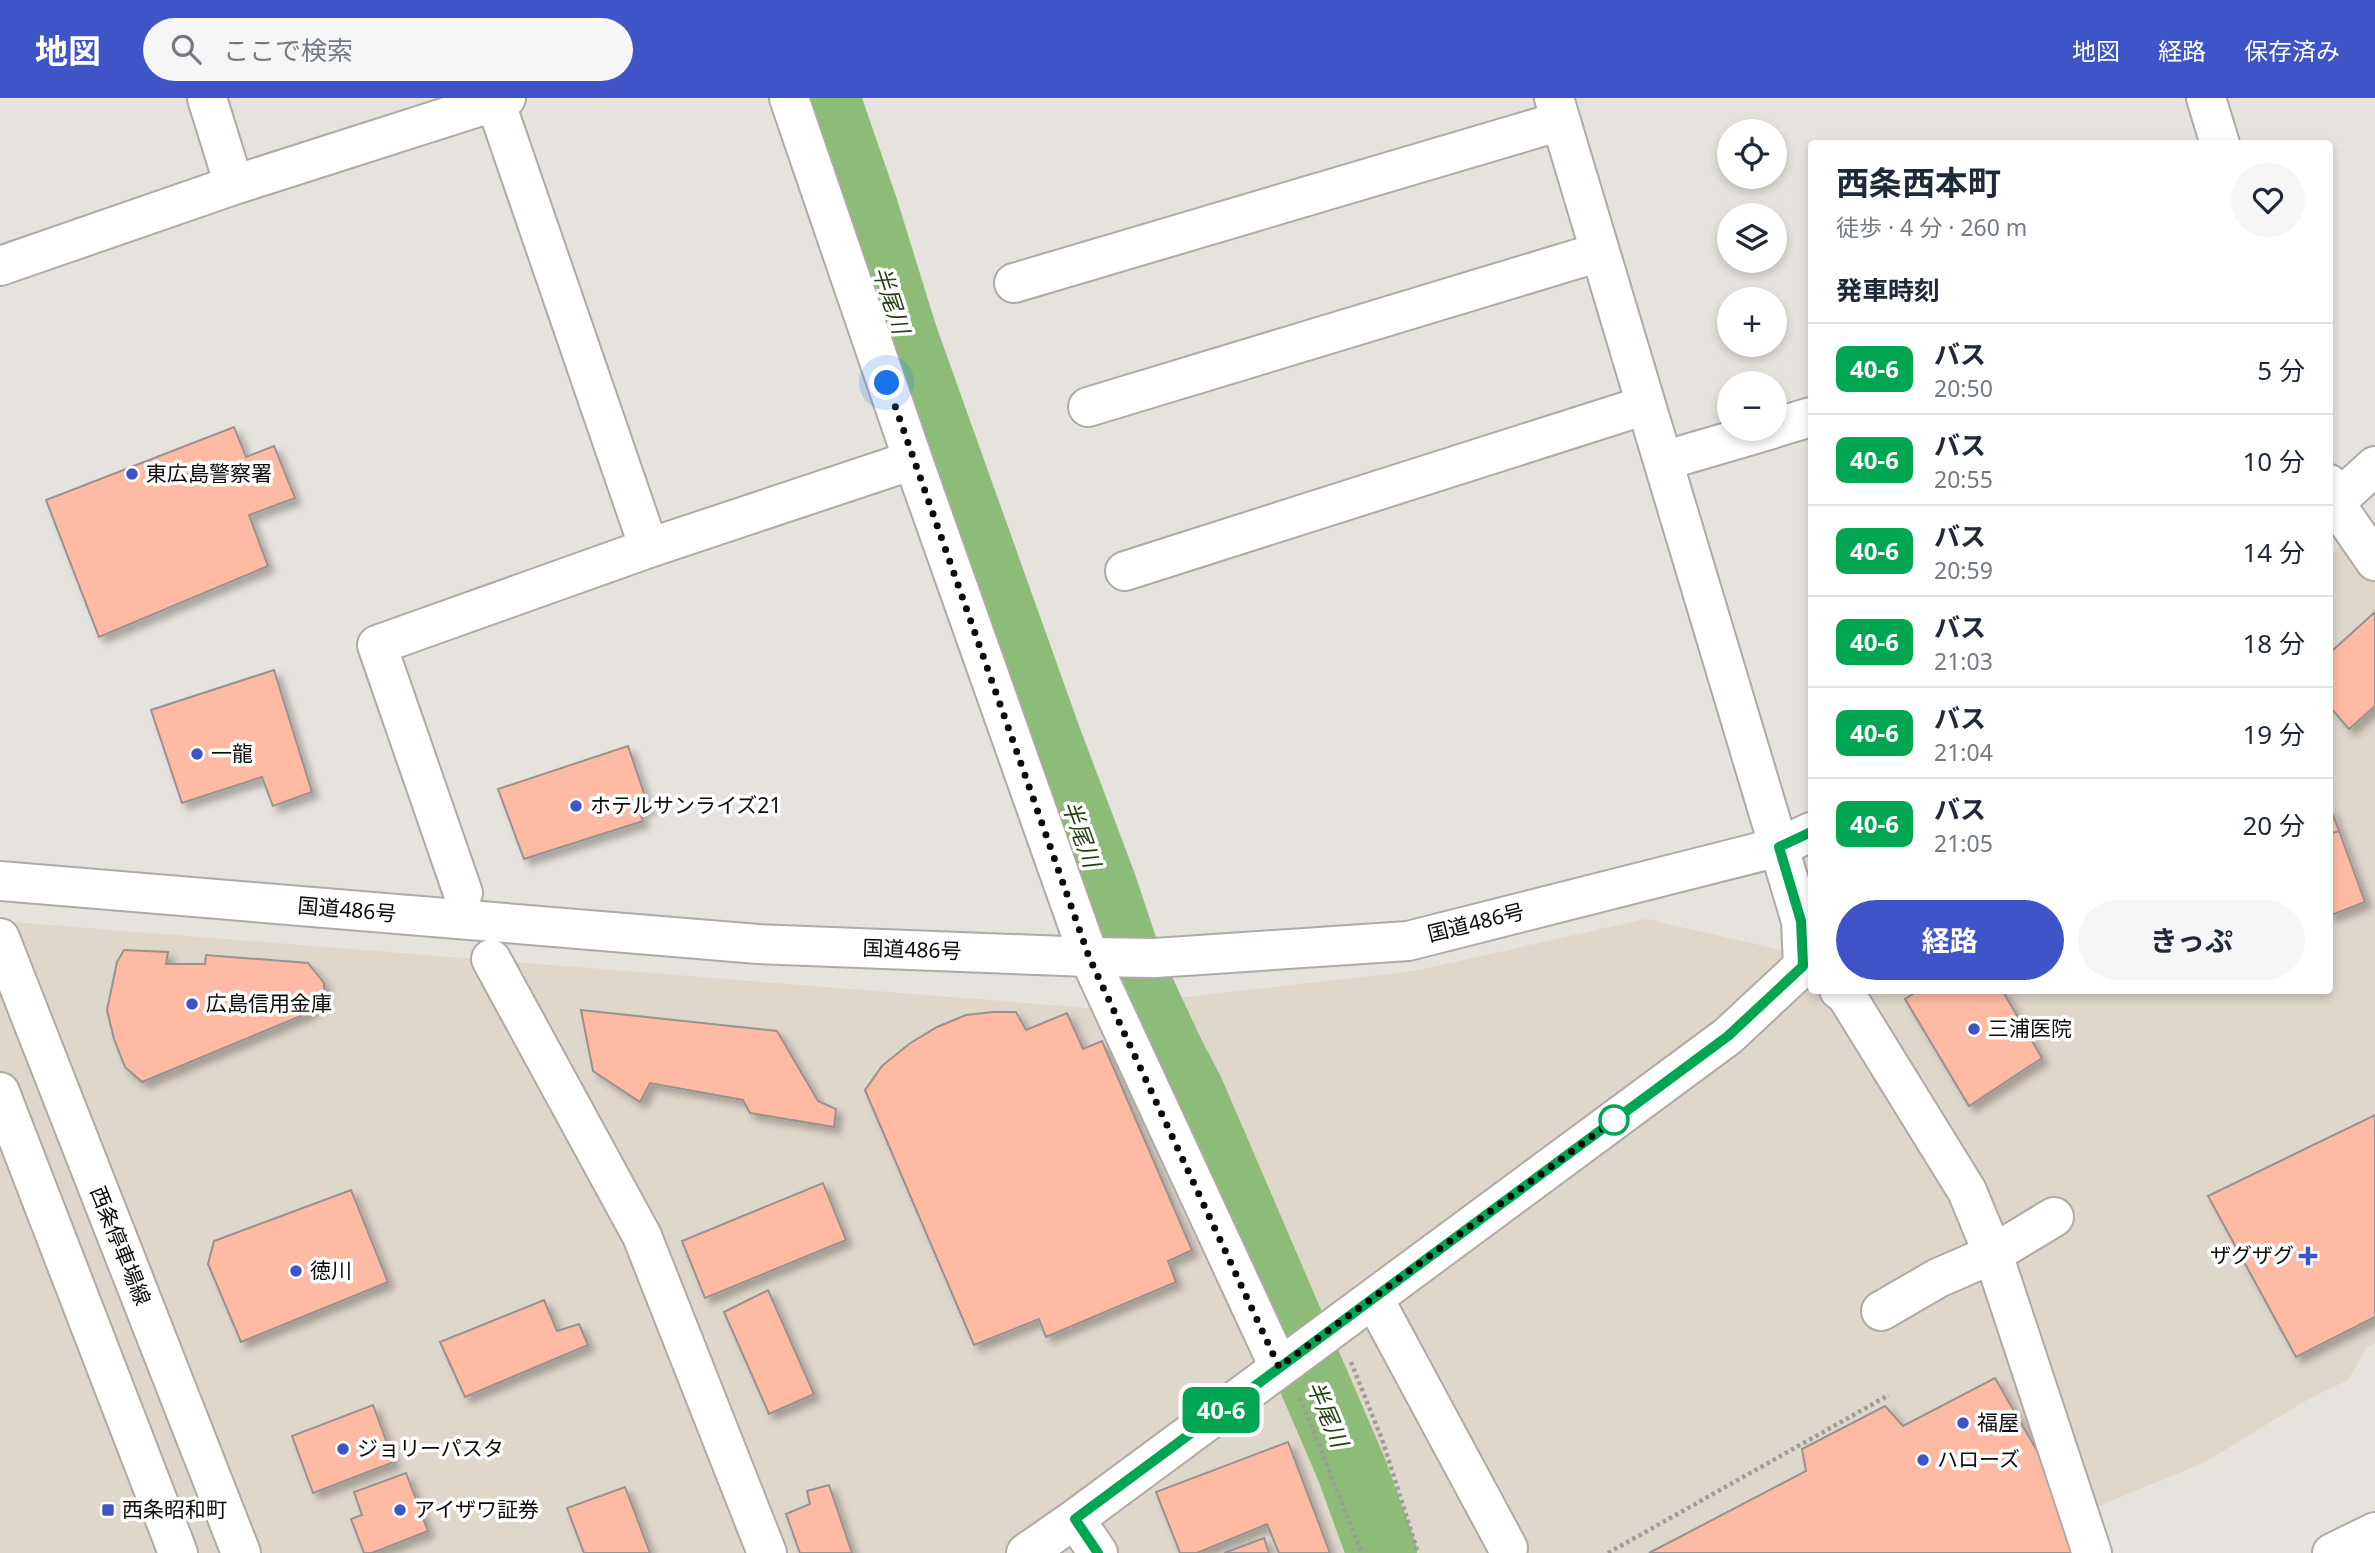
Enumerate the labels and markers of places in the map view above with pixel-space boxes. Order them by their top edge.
place label: 東広島警察署 [146,459,272,487]
marker: 東広島警察署 [124,466,140,482]
place label: 一龍 [211,739,253,767]
marker: 一龍 [189,746,205,762]
place label: ホテルサンライズ21 [590,791,781,819]
marker: ホテルサンライズ21 [568,798,584,814]
place label: 広島信用金庫 [206,989,332,1017]
marker: 広島信用金庫 [184,996,200,1012]
place label: 三浦医院 [1988,1014,2072,1042]
marker: 三浦医院 [1966,1021,1982,1037]
unlabelled marker [1599,1105,1629,1135]
place label: ザグザグ [2210,1241,2294,1269]
marker: ザグザグ [2300,1248,2316,1264]
place label: 徳川 [310,1256,352,1284]
marker: 徳川 [288,1263,304,1279]
place label: 福屋 [1977,1408,2019,1436]
marker: 福屋 [1955,1415,1971,1431]
place label: ジョリーパスタ [357,1434,504,1462]
marker: ジョリーパスタ [335,1441,351,1457]
place label: ハローズ [1937,1445,2020,1473]
marker: ハローズ [1915,1452,1931,1468]
place label: 西条昭和町 [122,1495,227,1523]
place label: アイザワ証券 [414,1495,539,1523]
marker: 西条昭和町 [100,1502,116,1518]
marker: アイザワ証券 [392,1502,408,1518]

